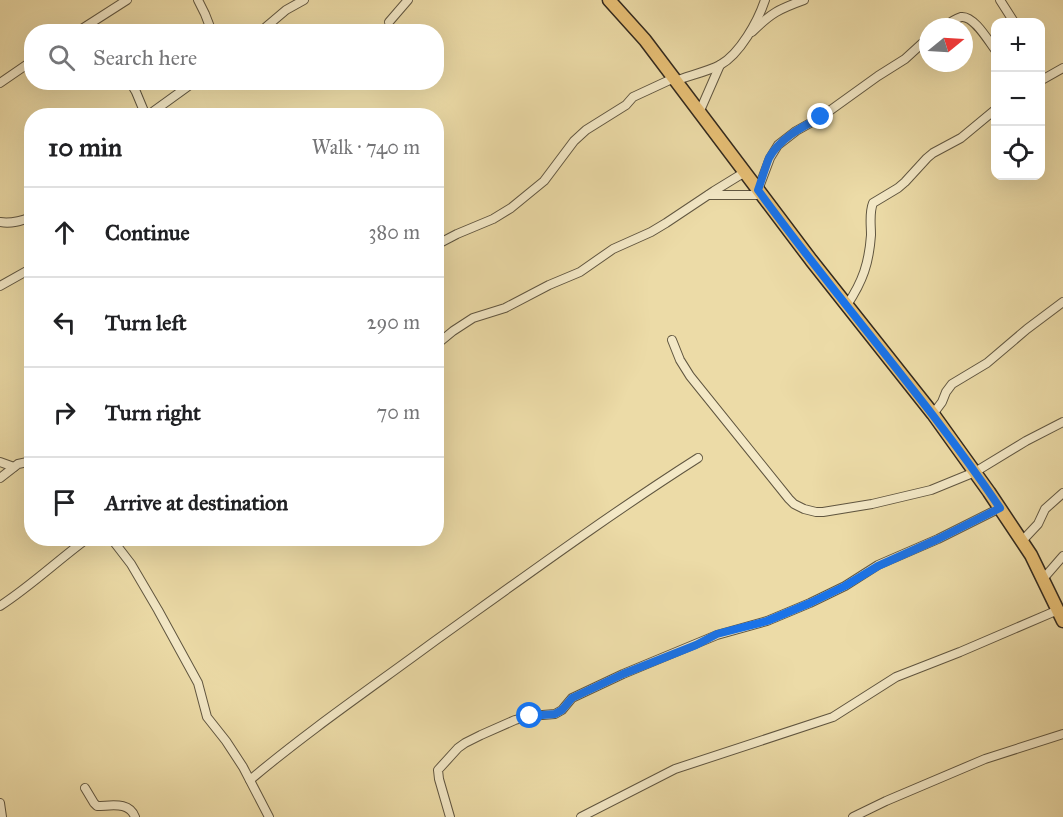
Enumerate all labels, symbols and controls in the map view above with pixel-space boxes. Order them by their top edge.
north arrow [919,18,973,72]
map controls [991,18,1045,180]
button: + [991,18,1045,72]
search box [24,24,444,90]
icon: search [45,41,78,74]
text: Search here [93,44,197,71]
button: − [991,72,1045,126]
route end [807,103,833,129]
button: locate [991,126,1045,180]
text: 10 min [48,131,122,163]
text: Walk · 740 m [312,135,420,159]
icon: ahead [48,216,81,249]
text: Continue [105,219,190,246]
text: 380 m [369,220,420,244]
icon: left [48,306,81,339]
text: Turn left [105,309,187,336]
text: 290 m [367,310,420,334]
icon: right [48,396,81,429]
text: Turn right [105,399,201,426]
text: 70 m [377,400,420,424]
icon: arrive [48,486,81,519]
text: Arrive at destination [105,489,288,516]
route start [516,702,542,728]

